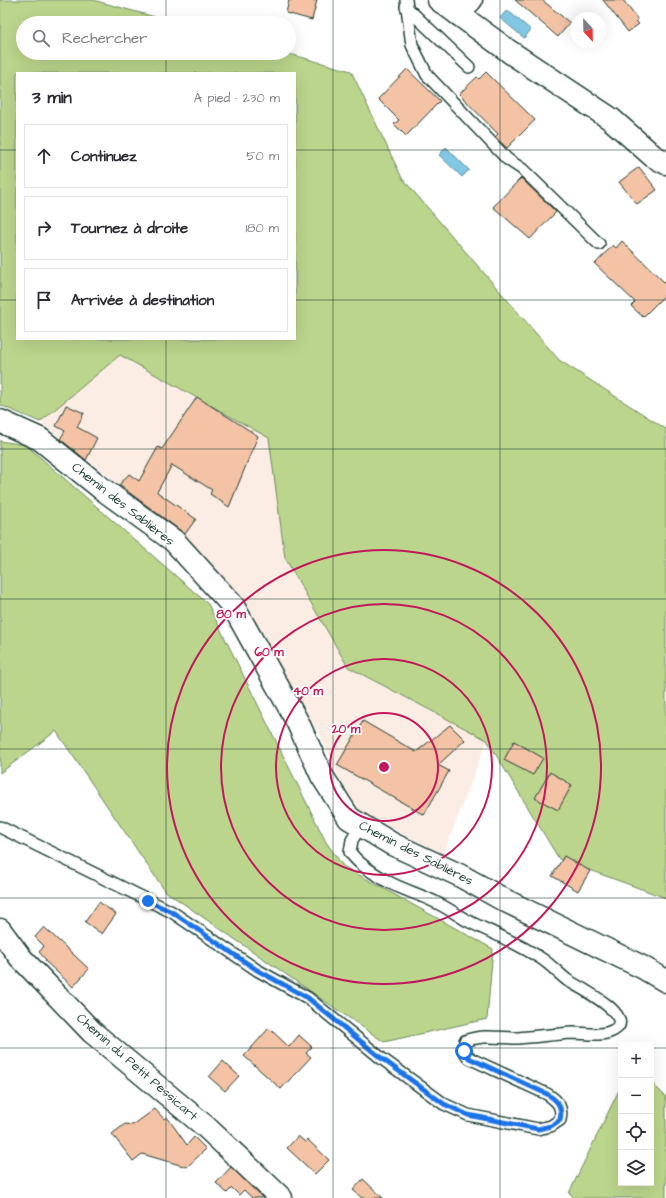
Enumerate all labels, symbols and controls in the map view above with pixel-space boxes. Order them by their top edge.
north arrow [570,12,606,48]
search box [16,16,296,60]
icon: search [30,27,52,49]
text: Rechercher [62,28,147,49]
text: 3 min [32,86,72,110]
text: À pied · 230 m [194,89,280,107]
icon: ahead [33,145,55,167]
text: Continuez [71,146,137,167]
text: 50 m [246,147,279,165]
icon: right [33,217,55,239]
text: Tournez à droite [71,218,188,239]
text: 180 m [245,219,279,237]
icon: arrive [33,289,55,311]
text: Arrivée à destination [71,290,214,311]
street label: Chemin des Sablières [68,458,179,550]
text: 80 m [216,606,246,623]
text: 60 m [254,644,284,661]
text: 40 m [293,683,324,700]
text: 20 m [331,721,361,738]
centre of rings [377,760,391,774]
street label: Chemin des Sablières [356,816,477,890]
route end [139,892,157,910]
street label: Chemin du Petit Pessicart [72,1009,202,1125]
route start [455,1042,473,1060]
map controls [618,1042,654,1186]
button: + [618,1042,654,1078]
button: − [618,1078,654,1114]
button: locate [618,1114,654,1150]
button: layers [618,1150,654,1186]

